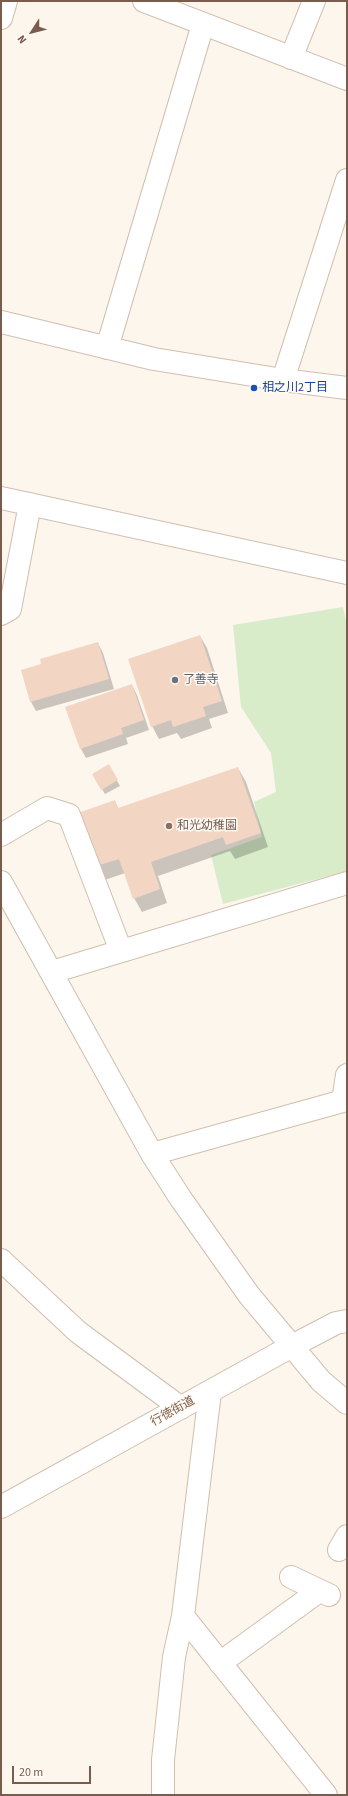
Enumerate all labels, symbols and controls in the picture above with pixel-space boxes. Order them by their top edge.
north arrow [12,12,52,52]
text: N [14,32,30,47]
place label: 相之川2丁目 [262,381,328,395]
marker: 相之川2丁目 [249,383,259,393]
place label: 了善寺 [183,673,219,687]
marker: 了善寺 [170,675,180,685]
place label: 和光幼稚園 [177,819,237,833]
marker: 和光幼稚園 [164,821,174,831]
street label: 行徳街道 [149,1394,197,1430]
scale bar [14,1758,93,1784]
text: 20 m [19,1764,43,1781]

